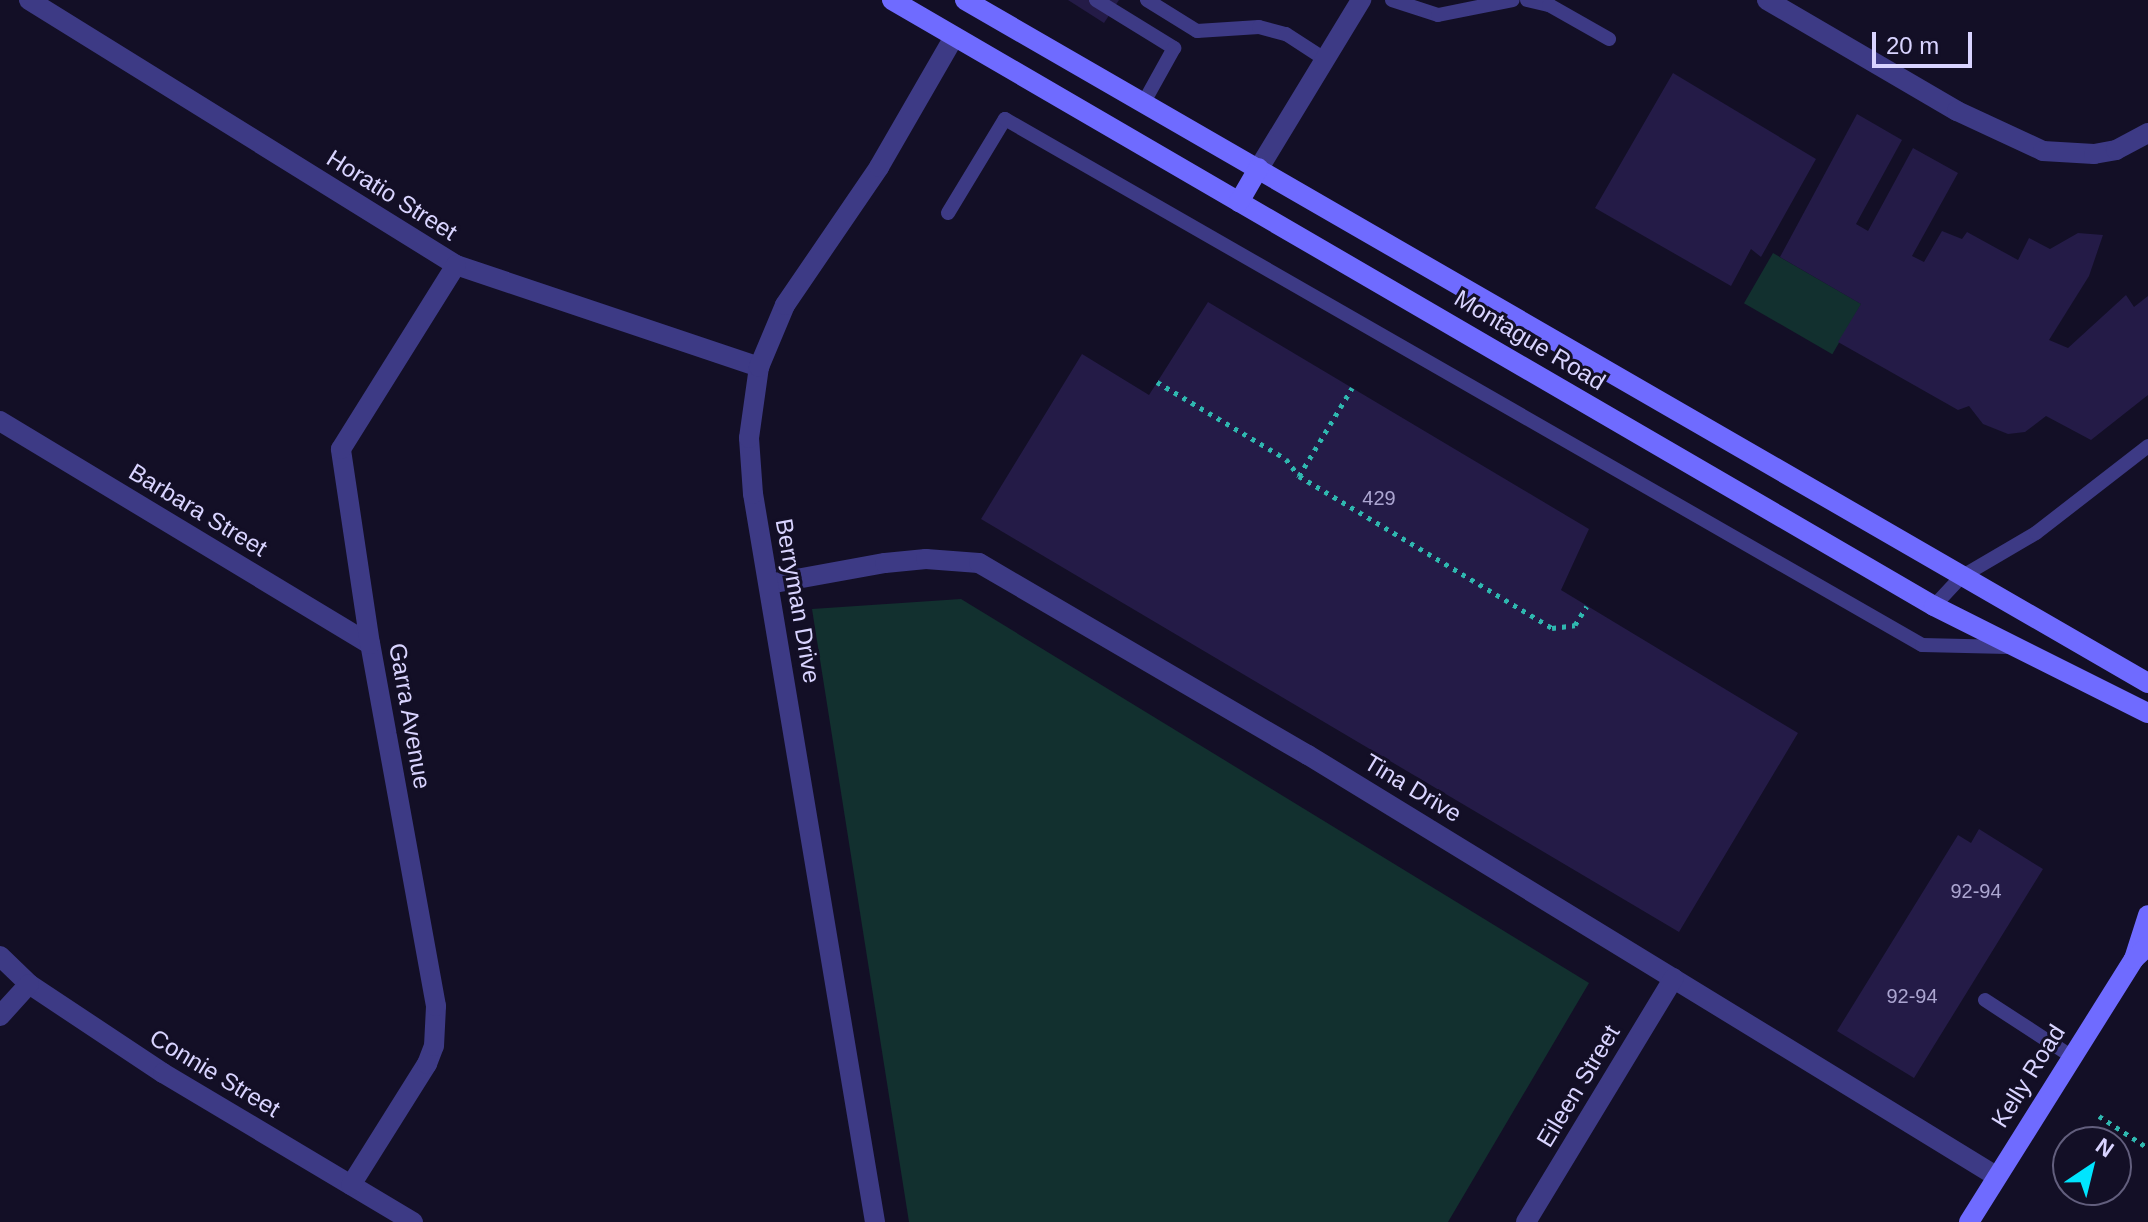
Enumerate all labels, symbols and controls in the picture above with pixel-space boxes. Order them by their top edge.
scale bar [1876,16,1976,66]
text: 20 m [1886,32,1939,59]
street label: Horatio Street [322,144,462,246]
street label: Montague Road [1449,284,1611,396]
street label: Barbara Street [124,457,272,563]
house number: 429 [1362,486,1396,510]
street label: Berryman Drive [769,516,827,686]
street label: Garra Avenue [383,640,437,792]
street label: Tina Drive [1359,748,1467,828]
house number: 92-94 [1950,879,2002,903]
house number: 92-94 [1886,984,1938,1008]
street label: Kelly Road [1985,1019,2071,1133]
street label: Eileen Street [1530,1020,1626,1152]
street label: Connie Street [145,1023,285,1123]
north arrow [2052,1126,2132,1206]
text: N [2091,1133,2119,1162]

